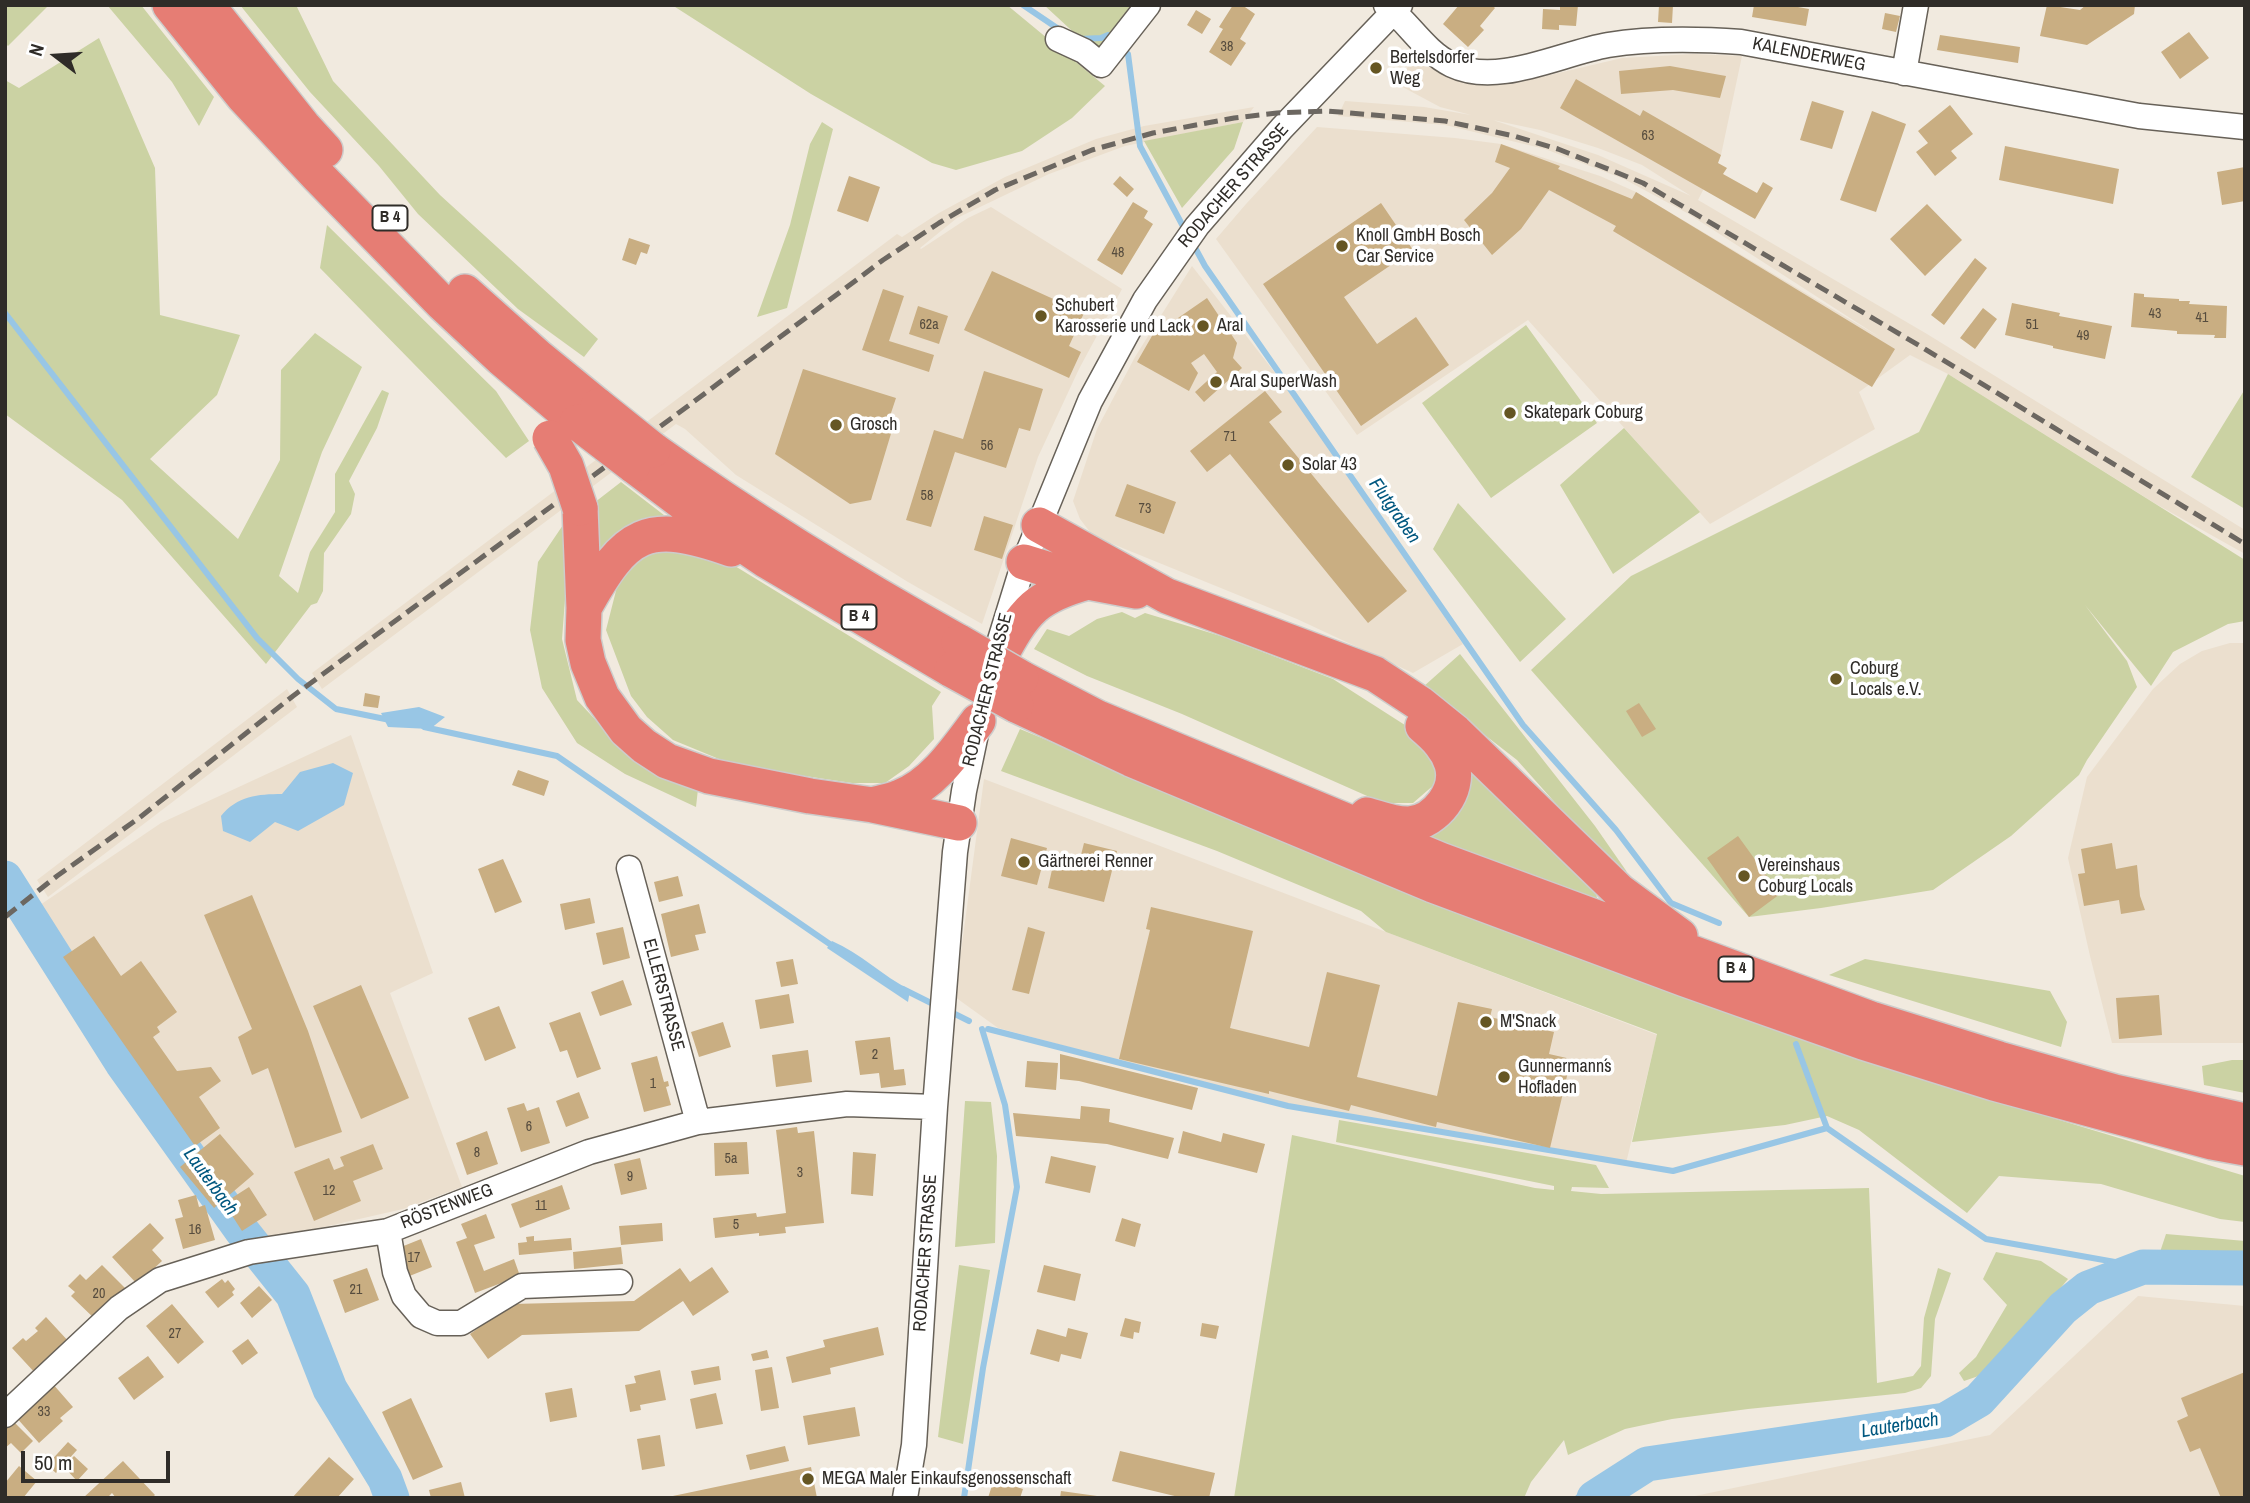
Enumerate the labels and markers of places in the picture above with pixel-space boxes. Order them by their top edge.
place label: Bertelsdorfer Weg [1390,47,1474,90]
marker: Bertelsdorfer Weg [1368,60,1384,76]
place label: Knoll GmbH Bosch Car Service [1356,225,1481,268]
marker: Knoll GmbH Bosch Car Service [1334,238,1350,254]
place label: Schubert Karosserie und Lack [1055,295,1190,338]
marker: Schubert Karosserie und Lack [1033,308,1049,324]
place label: Aral [1217,315,1243,337]
marker: Aral [1195,318,1211,334]
place label: Aral SuperWash [1230,371,1337,393]
marker: Aral SuperWash [1208,374,1224,390]
place label: Skatepark Coburg [1524,402,1643,424]
marker: Skatepark Coburg [1502,405,1518,421]
place label: Grosch [850,414,898,436]
marker: Grosch [828,417,844,433]
place label: Solar 43 [1302,454,1357,476]
marker: Solar 43 [1280,457,1296,473]
place label: Coburg Locals e.V. [1850,658,1922,700]
marker: Coburg Locals e.V. [1828,671,1844,687]
place label: Gärtnerei Renner [1038,851,1153,873]
marker: Gärtnerei Renner [1016,854,1032,870]
place label: Vereinshaus Coburg Locals [1758,855,1853,898]
marker: Vereinshaus Coburg Locals [1736,868,1752,884]
place label: M'Snack [1500,1011,1556,1033]
marker: M'Snack [1478,1014,1494,1030]
place label: Gunnermann´s Hofladen [1518,1056,1612,1098]
marker: Gunnermann´s Hofladen [1496,1069,1512,1085]
place label: MEGA Maler Einkaufsgenossenschaft [822,1468,1071,1490]
marker: MEGA Maler Einkaufsgenossenschaft [800,1471,816,1487]

